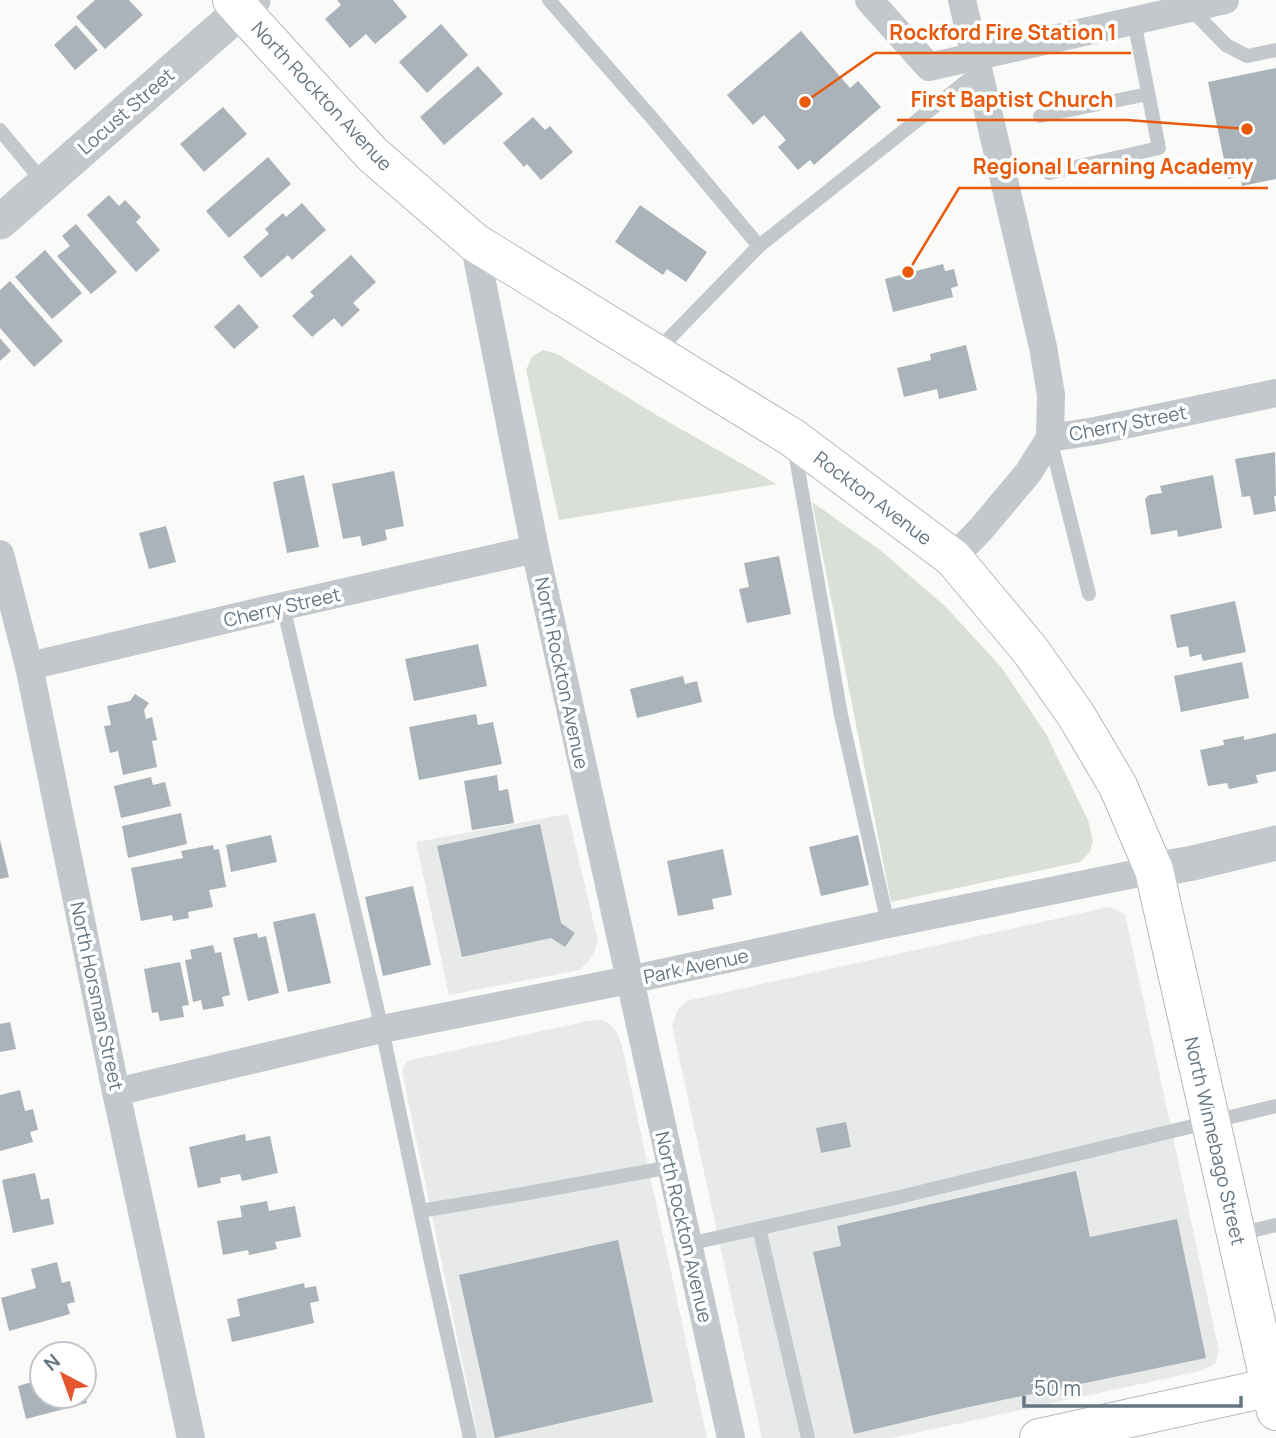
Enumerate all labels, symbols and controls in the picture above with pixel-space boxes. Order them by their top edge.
callout: Rockford Fire Station 1 [875,11,1131,53]
street label: North Rockton Avenue [246,16,398,176]
text: Rockford Fire Station 1 [889,18,1117,46]
street label: Locust Street [72,62,180,160]
callout: First Baptist Church [897,78,1127,120]
text: First Baptist Church [911,85,1113,113]
callout: Regional Learning Academy [959,146,1268,188]
text: Regional Learning Academy [973,152,1254,180]
street label: Cherry Street [1067,399,1189,447]
street label: Rockton Avenue [809,445,937,551]
street label: North Rockton Avenue [529,575,595,771]
street label: Cherry Street [221,581,343,633]
street label: North Horsman Street [64,899,130,1093]
street label: Park Avenue [641,942,751,990]
street label: North Winnebago Street [1178,1034,1252,1248]
street label: North Rockton Avenue [649,1129,719,1325]
north arrow [28,1340,98,1410]
text: N [38,1348,66,1376]
scale bar [1024,1364,1241,1408]
text: 50 m [1034,1374,1081,1402]

